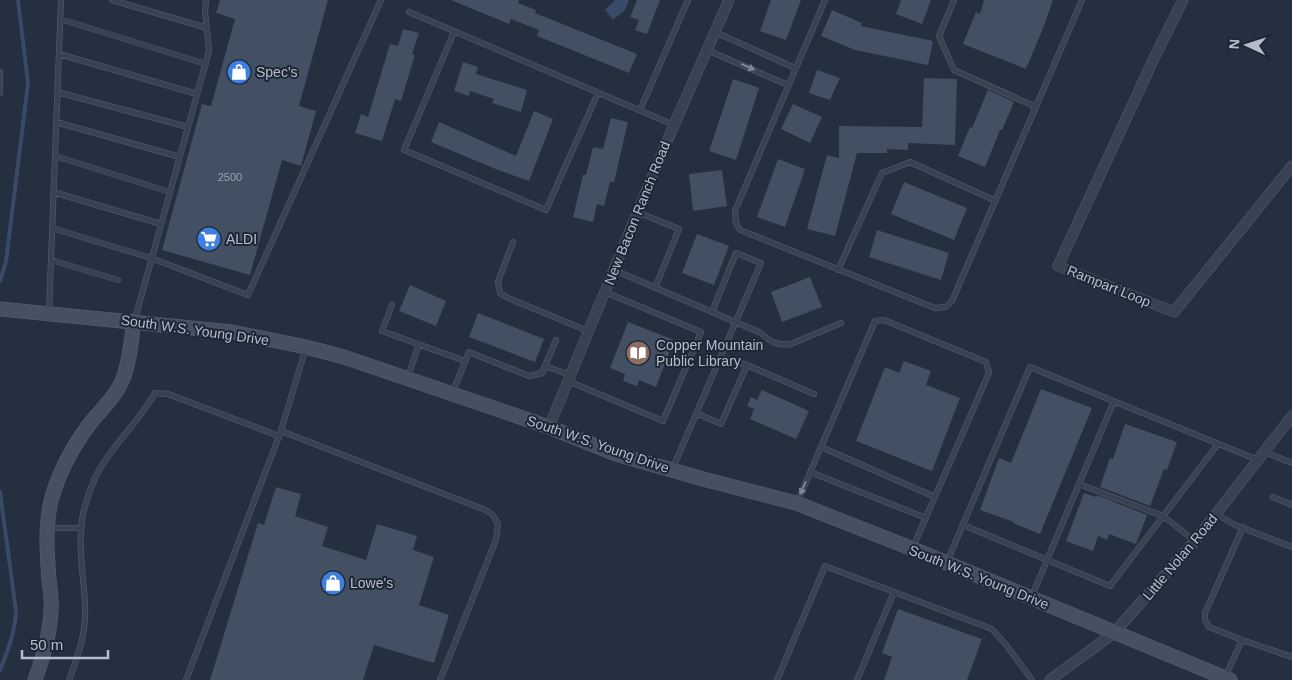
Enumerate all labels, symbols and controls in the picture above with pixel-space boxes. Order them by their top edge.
north arrow [1222,20,1272,70]
text: N [1226,38,1242,50]
shop icon: Spec's [226,59,252,85]
place label: Spec's [256,64,298,80]
one-way arrow [741,64,755,72]
street label: New Bacon Ranch Road [601,139,673,287]
house number: 2500 [218,171,242,183]
supermarket icon: ALDI [196,226,222,252]
place label: ALDI [226,231,257,247]
street label: Rampart Loop [1065,262,1153,310]
street label: South W.S. Young Drive [120,312,270,348]
place label: Copper Mountain Public Library [656,337,763,369]
library icon: Copper Mountain Public Library [625,340,651,366]
street label: South W.S. Young Drive [525,412,671,476]
one-way arrow [799,481,807,496]
street label: Little Nolan Road [1139,511,1221,603]
street label: South W.S. Young Drive [907,542,1051,612]
shop icon: Lowe's [320,570,346,596]
place label: Lowe's [350,575,393,591]
scale bar [22,628,109,660]
text: 50 m [30,636,63,653]

